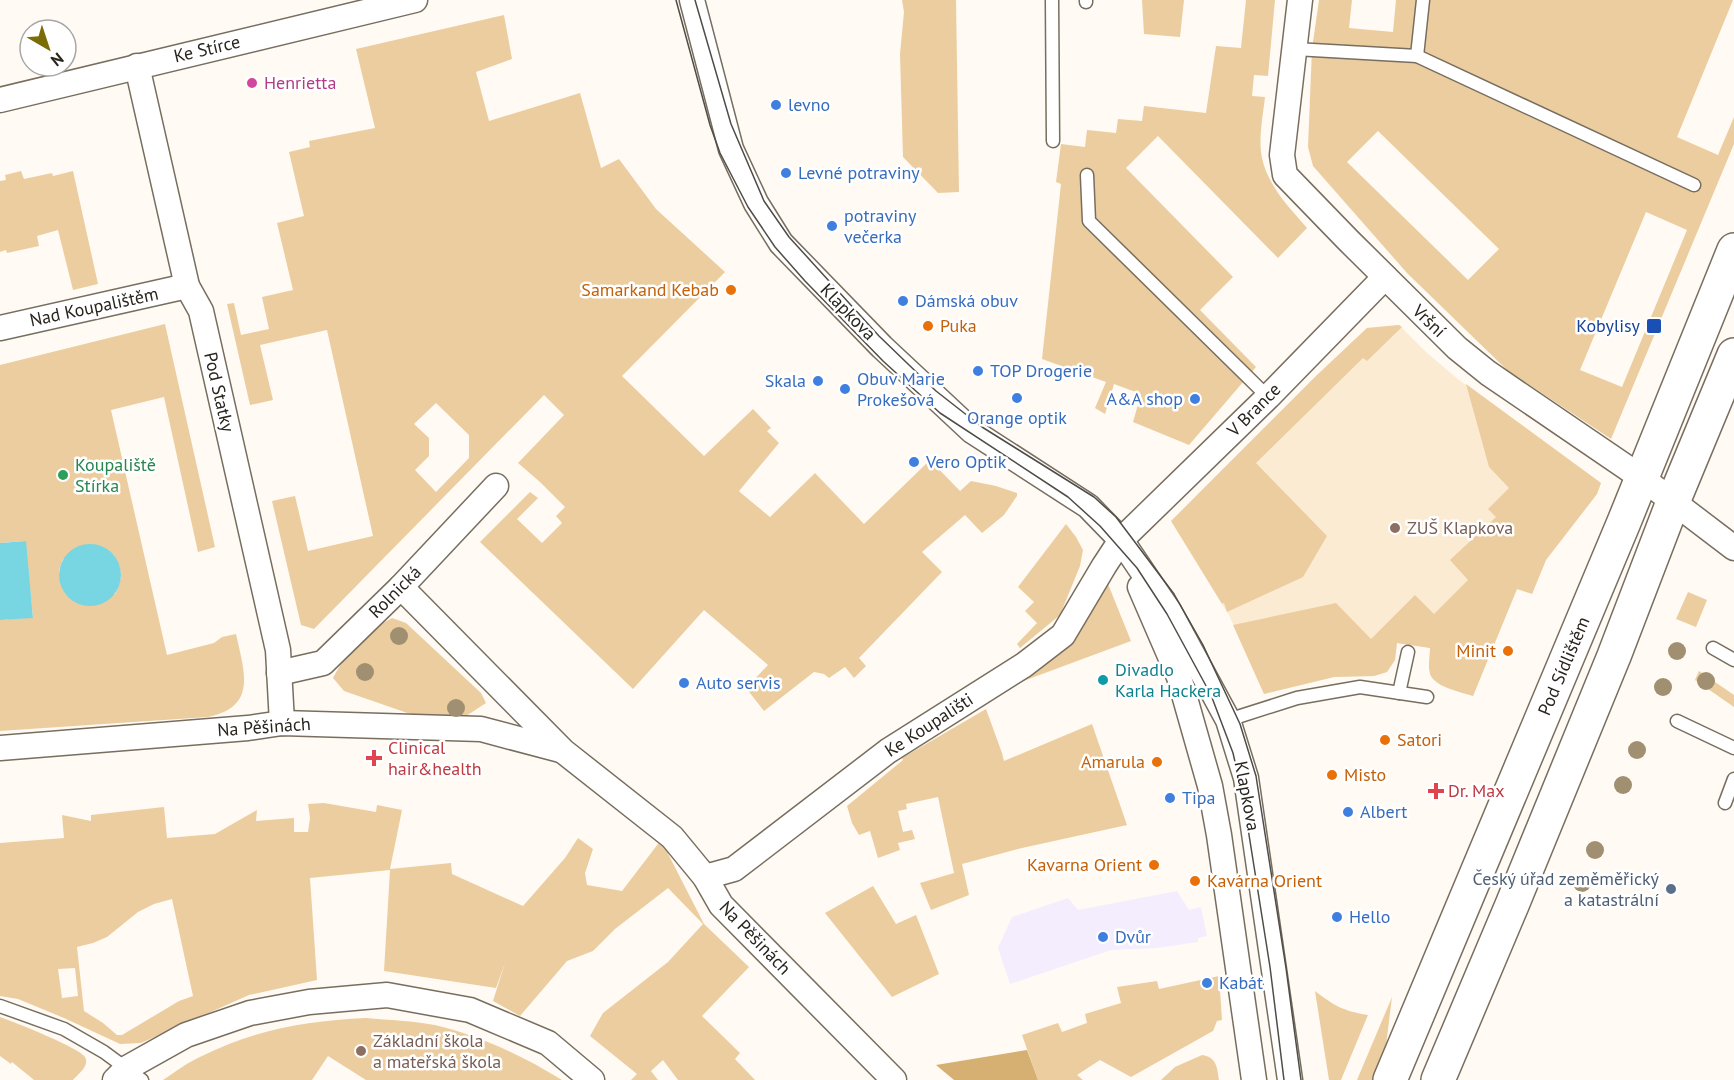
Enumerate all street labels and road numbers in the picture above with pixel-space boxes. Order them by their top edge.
street label: Ke Stírce [171,30,242,67]
street label: Klapkova [816,278,881,345]
street label: Nad Koupalištěm [27,282,160,331]
street label: Vršní [1407,299,1451,342]
street label: Pod Statky [199,350,240,435]
street label: V Brance [1221,378,1285,442]
street label: Rolnická [364,561,426,623]
street label: Pod Sídlištěm [1532,613,1595,719]
street label: Ke Koupališti [880,687,977,762]
street label: Na Pěšinách [217,712,311,741]
street label: Klapkova [1229,759,1265,833]
street label: Na Pěšinách [715,896,796,979]

